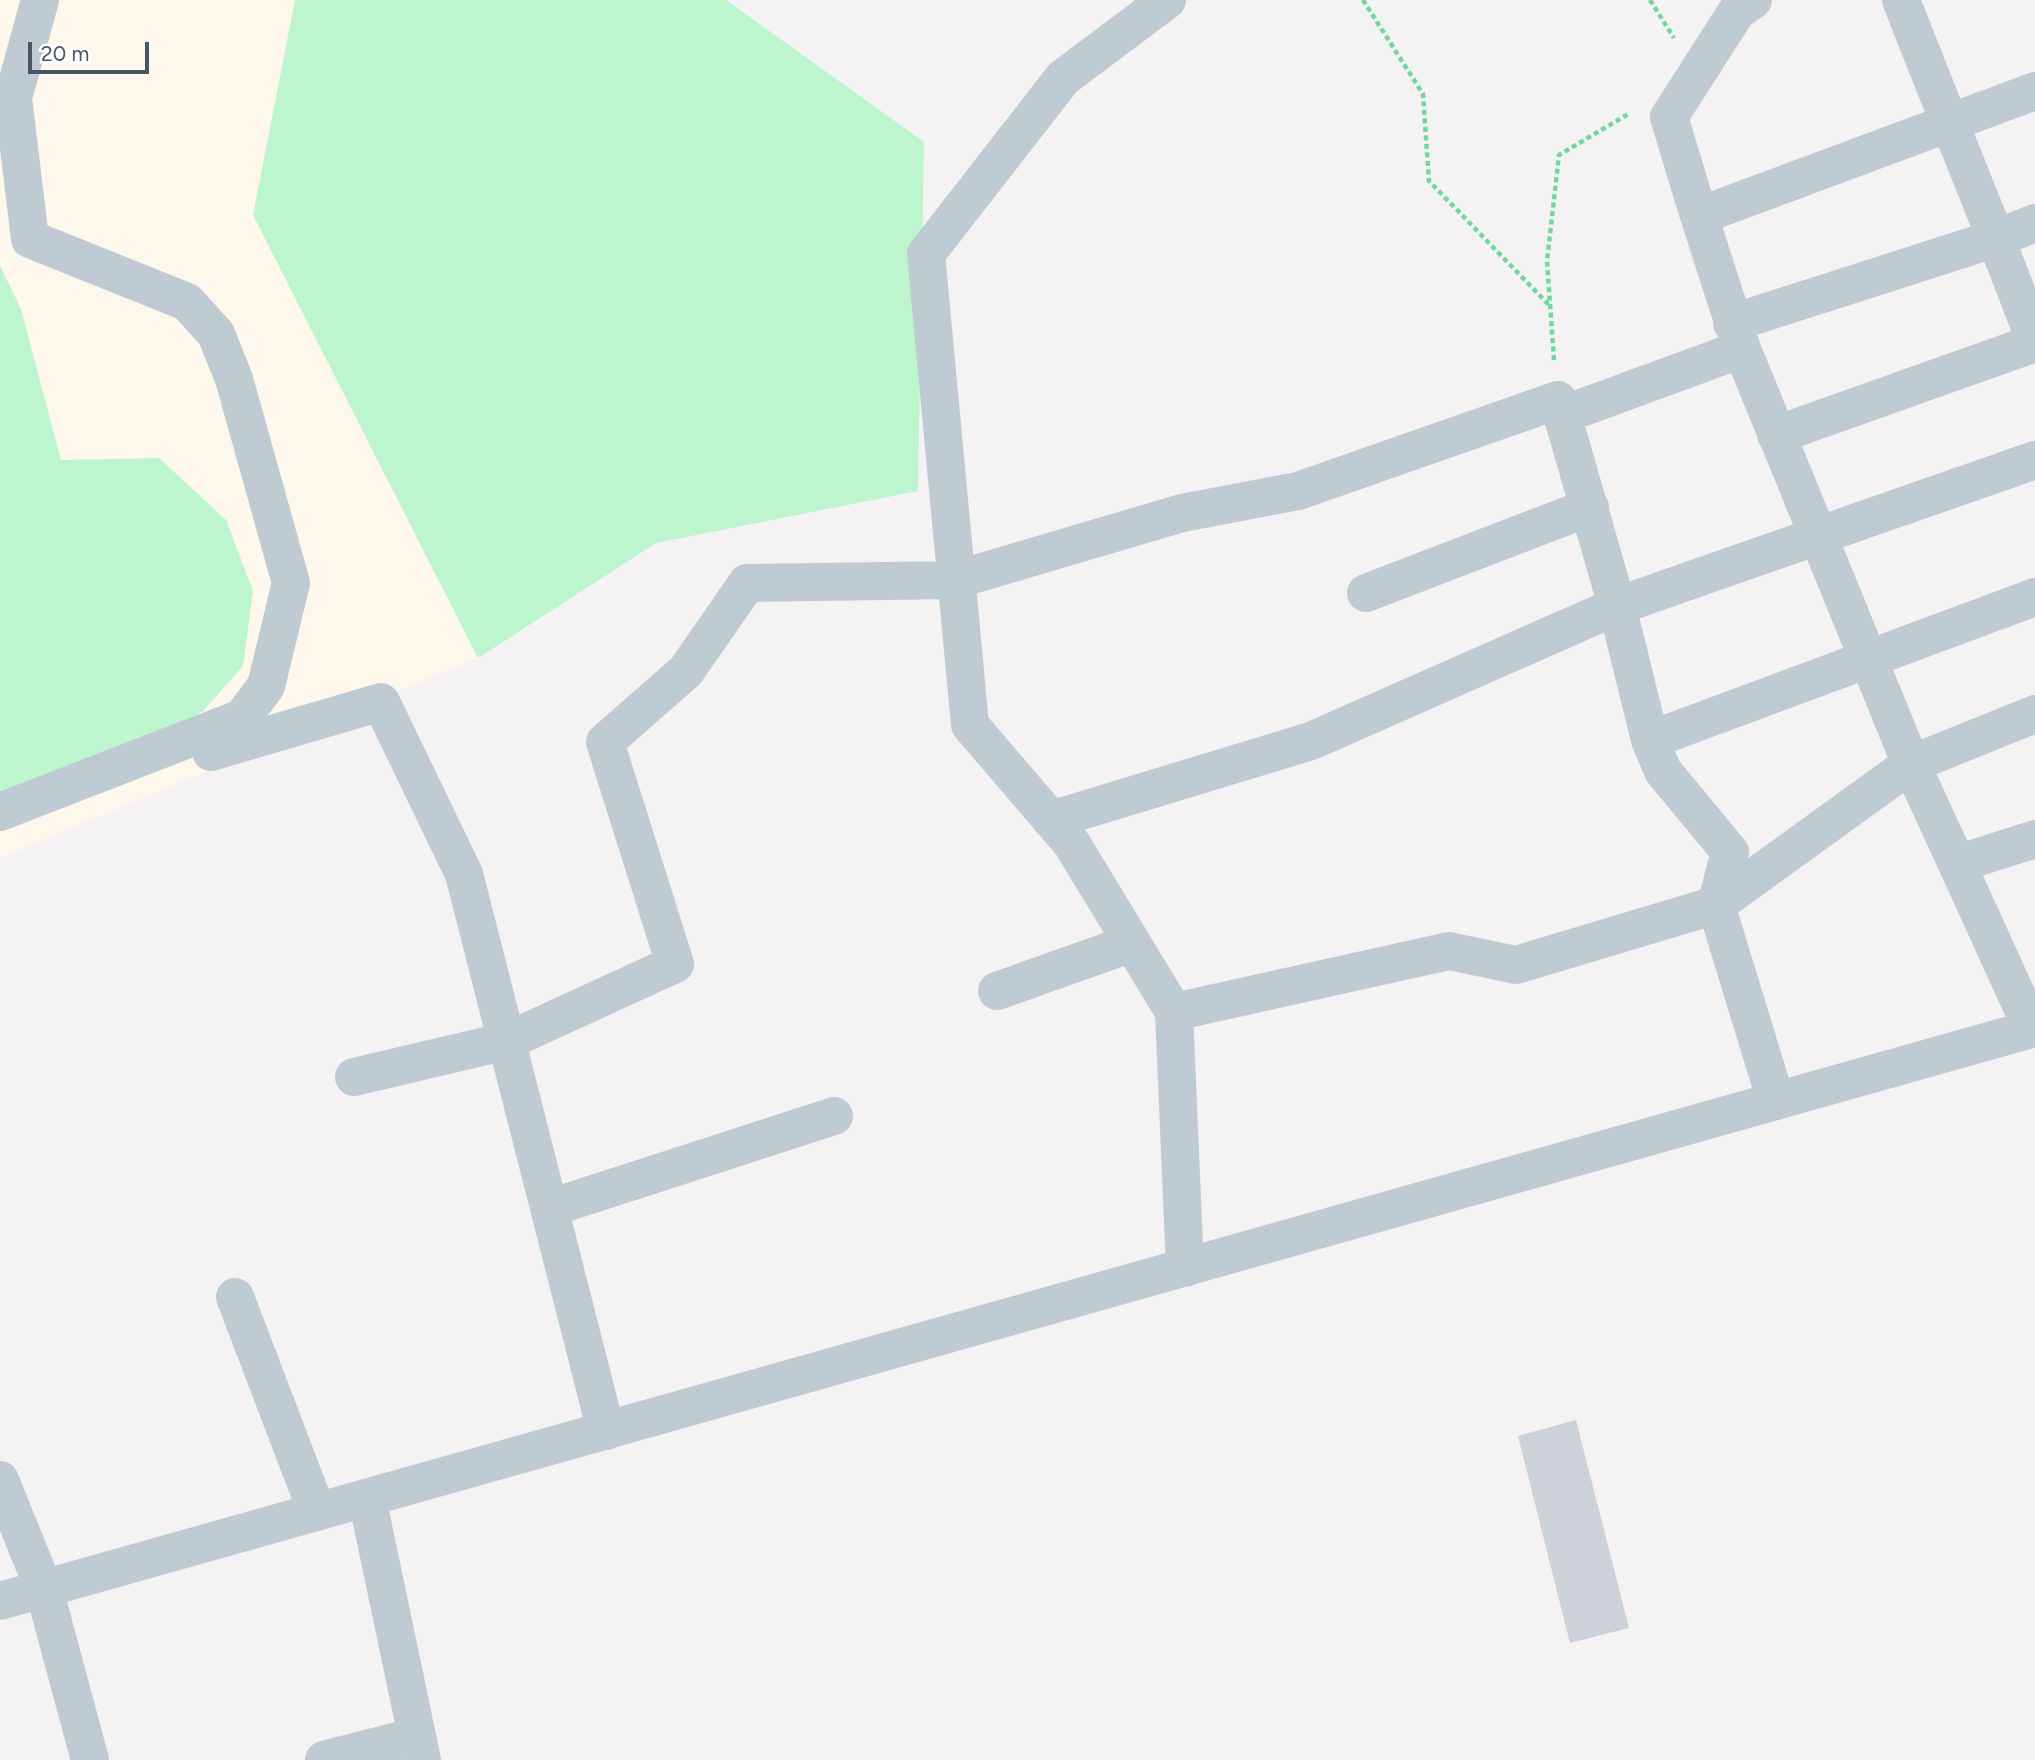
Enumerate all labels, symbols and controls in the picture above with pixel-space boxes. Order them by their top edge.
scale bar [32,28,152,72]
text: 20 m [41,41,89,66]

